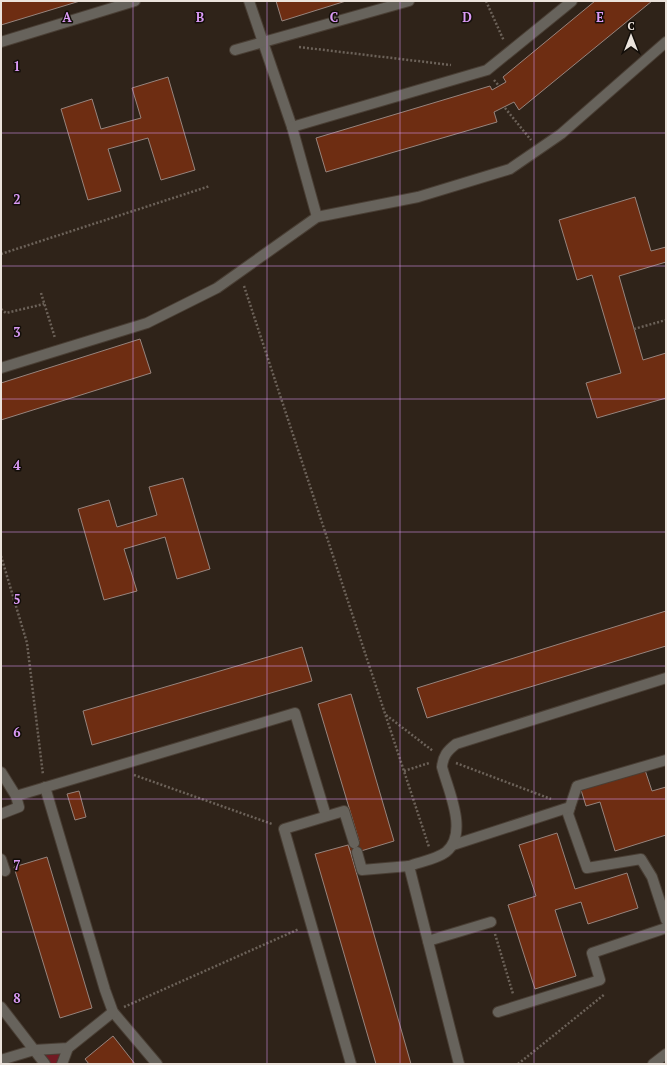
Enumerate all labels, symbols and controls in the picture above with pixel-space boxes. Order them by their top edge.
text: A [62,8,72,26]
text: B [196,8,204,26]
text: C [330,8,338,26]
text: D [462,8,472,26]
text: E [596,8,604,26]
north arrow [611,16,651,56]
text: С [627,19,635,33]
text: 1 [13,57,21,75]
text: 2 [13,190,21,208]
text: 3 [13,323,21,341]
text: 4 [13,456,21,474]
text: 5 [13,590,21,608]
text: 6 [13,723,21,741]
text: 7 [13,856,21,874]
text: 8 [13,989,21,1007]

